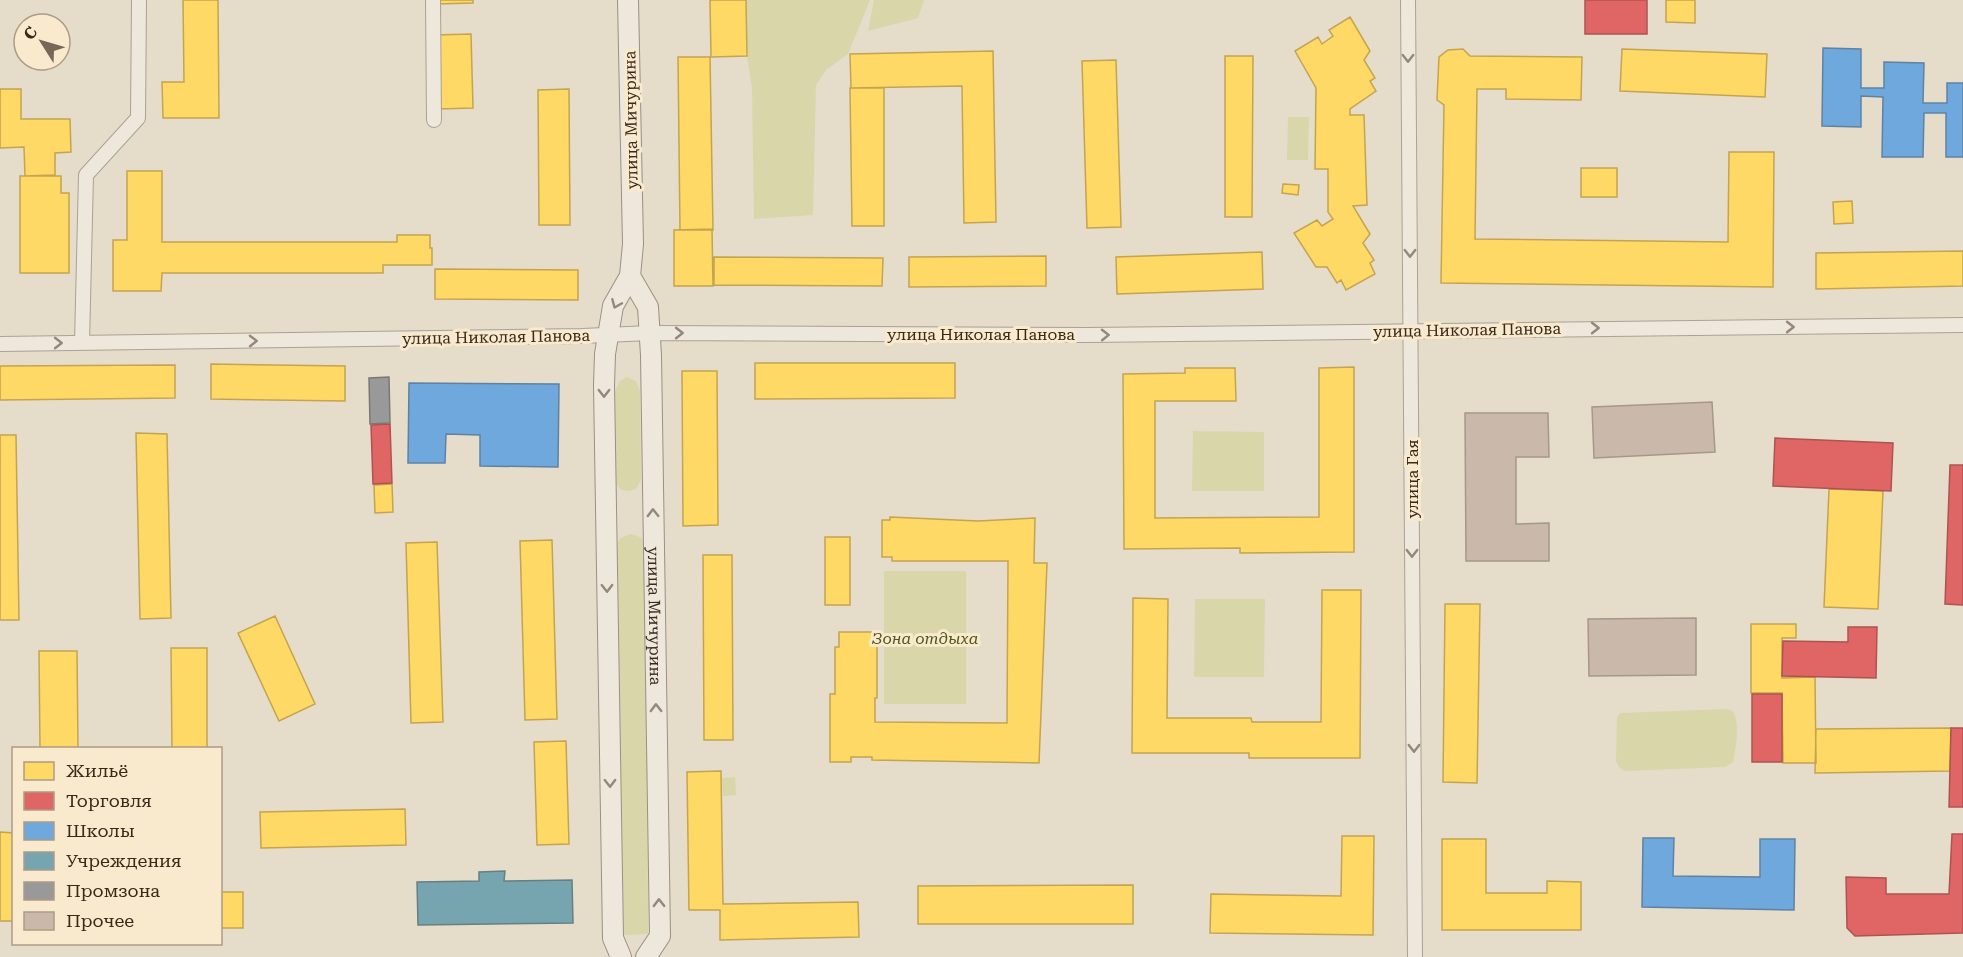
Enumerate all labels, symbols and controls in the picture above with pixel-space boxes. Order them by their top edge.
north arrow [12,12,72,72]
text: С [19,23,41,43]
street label: улица Мичурина [620,50,642,189]
one-way arrow [1402,54,1414,63]
one-way arrow [1404,249,1416,258]
one-way arrow [611,297,623,308]
street label: улица Николая Панова [1373,319,1561,341]
one-way arrow [1785,321,1794,333]
one-way arrow [1590,322,1599,335]
street label: улица Николая Панова [887,325,1075,344]
street label: улица Николая Панова [402,326,590,348]
one-way arrow [675,327,684,339]
one-way arrow [1101,329,1110,341]
one-way arrow [249,335,258,347]
one-way arrow [54,337,63,349]
one-way arrow [598,388,610,397]
street label: улица Гая [1403,439,1422,519]
one-way arrow [647,508,659,517]
street label: улица Мичурина [644,546,666,686]
one-way arrow [1406,549,1418,558]
one-way arrow [601,583,613,592]
park label: Зона отдыха [872,629,979,648]
one-way arrow [650,703,662,712]
one-way arrow [1408,744,1420,753]
legend [12,747,222,945]
text: Жильё [66,760,128,781]
one-way arrow [604,778,616,787]
text: Торговля [66,790,152,811]
text: Школы [66,820,135,841]
text: Учреждения [66,850,181,871]
text: Промзона [66,880,160,901]
one-way arrow [653,898,665,907]
text: Прочее [66,910,134,931]

